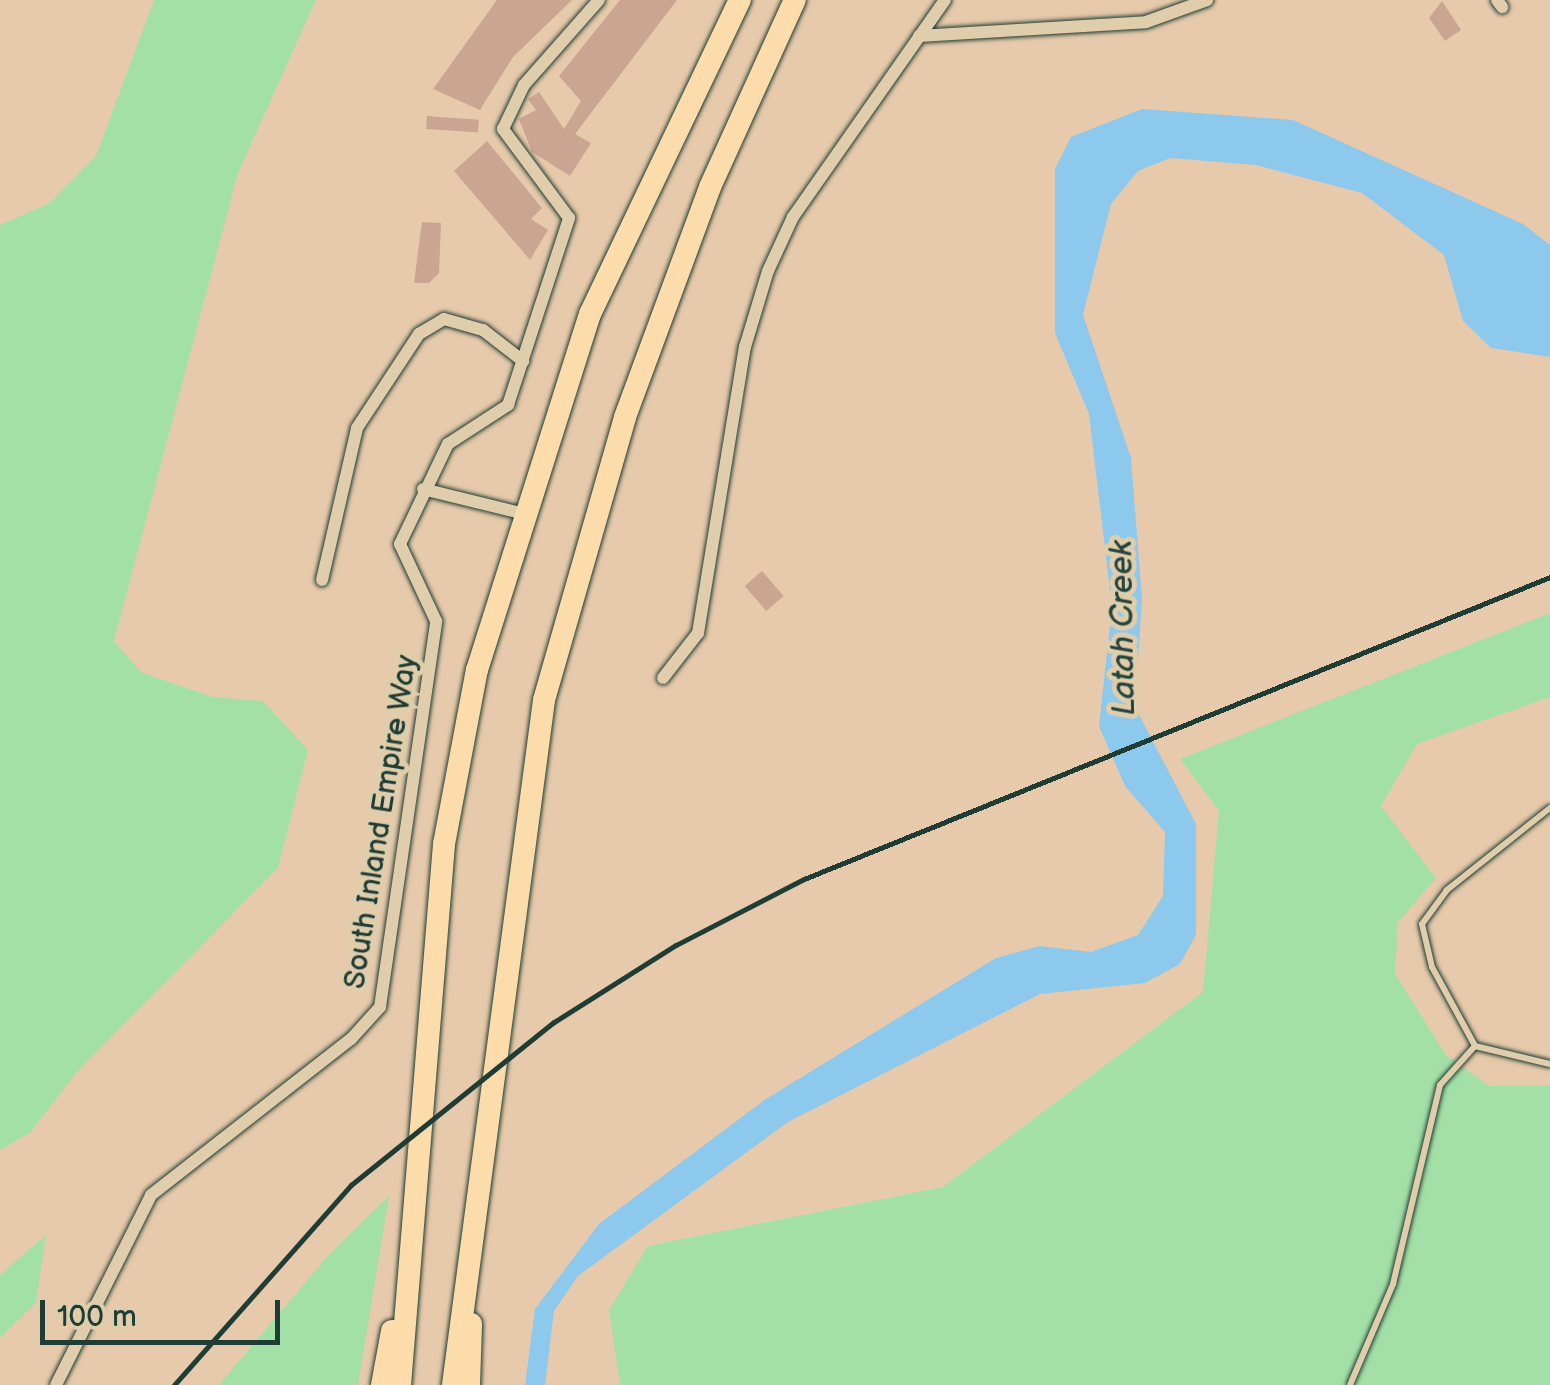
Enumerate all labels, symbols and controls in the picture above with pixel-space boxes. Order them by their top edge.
water label: Latah Creek [1103,540,1145,716]
street label: South Inland Empire Way [337,652,425,992]
scale bar [45,1280,285,1342]
text: 100 m [57,1299,137,1335]

